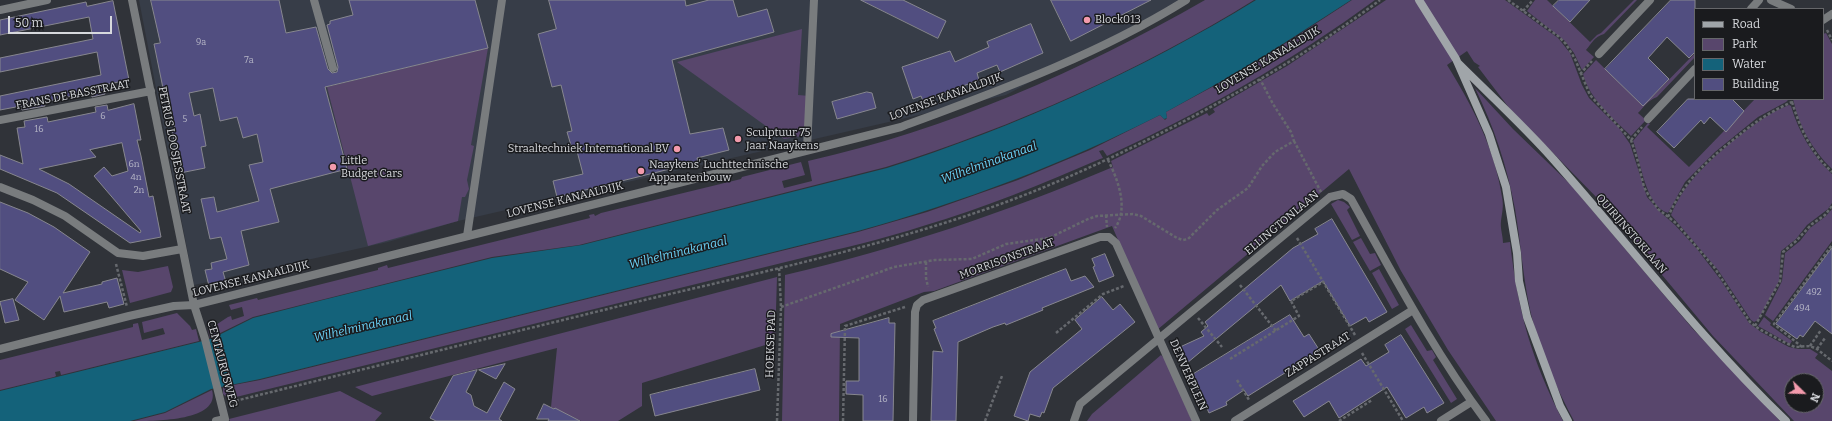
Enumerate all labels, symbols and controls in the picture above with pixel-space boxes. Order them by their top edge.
scale bar [10,8,114,34]
legend [1694,8,1824,100]
place label: Block013 [1095,13,1141,27]
marker: Block013 [1082,15,1092,25]
text: 50 m [15,16,43,30]
text: Road [1732,17,1760,31]
street label: LOVENSE KANAALDIJK [1213,24,1323,96]
house number: 9a [196,37,206,47]
text: Park [1732,37,1757,51]
house number: 7a [244,55,254,65]
text: Water [1732,57,1766,71]
street label: LOVENSE KANAALDIJK [888,70,1004,124]
street label: FRANS DE BASSTRAAT [15,77,131,113]
text: Building [1732,77,1779,91]
street label: PETRUS LOOSJESSTRAAT [155,85,193,215]
house number: 6 [100,111,106,121]
house number: 5 [183,114,187,124]
house number: 16 [35,124,43,134]
place label: Sculptuur 75 Jaar Naaykens [746,126,819,152]
marker: Sculptuur 75 Jaar Naaykens [733,134,743,144]
water label: Wilhelminakanaal [939,139,1039,187]
place label: Straaltechniek International BV [508,142,669,156]
marker: Straaltechniek International BV [672,144,682,154]
place label: Little Budget Cars [341,154,402,180]
place label: Naaykens' Luchttechnische Apparatenbouw [649,158,788,184]
house number: 6n [129,159,139,169]
marker: Little Budget Cars [328,162,338,172]
marker: Naaykens' Luchttechnische Apparatenbouw [636,166,646,176]
house number: 4n [131,172,141,182]
street label: LOVENSE KANAALDIJK [505,179,625,221]
house number: 2n [134,185,144,195]
street label: ELLINGTONLAAN [1242,188,1322,258]
street label: QUIRIJNSTOKLAAN [1593,191,1669,277]
water label: Wilhelminakanaal [627,234,729,272]
street label: MORRISONSTRAAT [958,236,1056,282]
street label: LOVENSE KANAALDIJK [191,258,311,300]
house number: 492 [1806,287,1822,297]
house number: 494 [1794,303,1810,313]
water label: Wilhelminakanaal [312,309,414,345]
street label: HOEKSE PAD [763,310,779,378]
street label: CENTAURUSWEG [204,319,240,409]
street label: ZAPPASTRAAT [1283,330,1353,380]
street label: DENVERPLEIN [1166,337,1210,413]
north arrow [1784,373,1824,413]
text: N [1807,391,1822,404]
house number: 16 [879,394,887,404]

